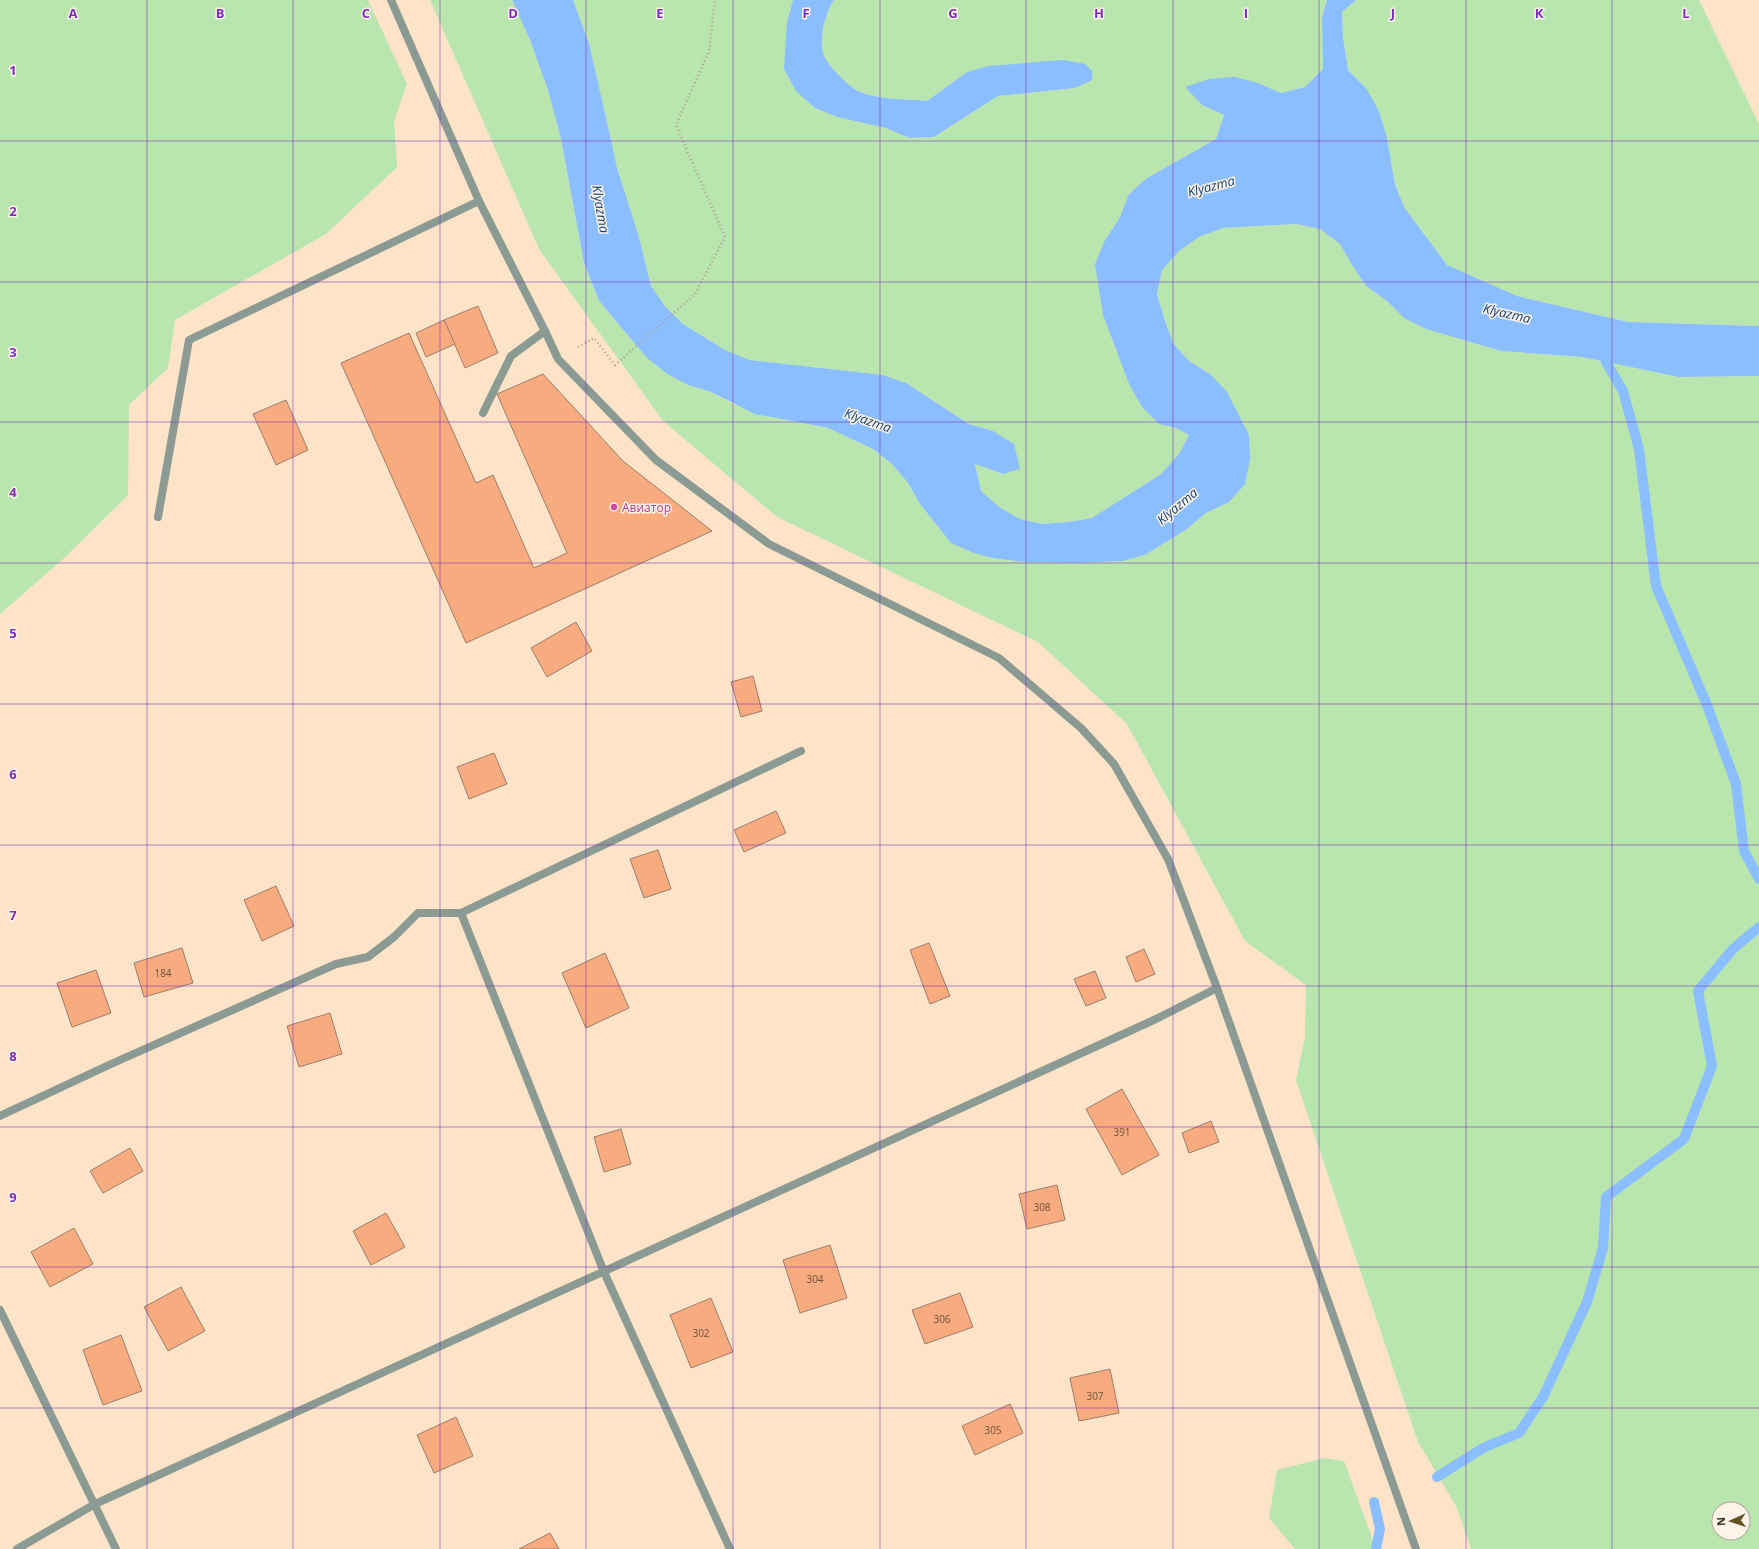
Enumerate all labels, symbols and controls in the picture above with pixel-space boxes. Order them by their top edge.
text: A [69,4,78,22]
text: B [216,4,225,22]
text: C [362,4,370,22]
text: D [508,4,518,22]
text: E [656,4,664,22]
text: F [802,4,810,22]
text: G [948,4,958,22]
text: H [1094,4,1104,22]
text: I [1244,4,1248,22]
text: J [1390,4,1395,22]
text: K [1535,4,1544,22]
text: L [1682,4,1690,22]
text: 1 [9,61,17,79]
water label: Klyazma [1185,171,1237,201]
water label: Klyazma [588,184,614,235]
text: 2 [9,202,17,220]
water label: Klyazma [1481,299,1533,327]
text: 3 [9,343,17,361]
water label: Klyazma [842,404,894,437]
text: 4 [9,483,17,501]
water label: Klyazma [1153,483,1202,528]
place label: Авиатор [622,499,671,516]
marker: Авиатор [609,502,619,512]
text: 5 [9,624,17,642]
text: 6 [9,765,17,783]
text: 7 [9,906,17,924]
house number: 184 [154,966,172,980]
text: 8 [9,1047,17,1065]
house number: 391 [1113,1125,1131,1139]
text: 9 [9,1188,17,1206]
house number: 308 [1033,1200,1051,1214]
house number: 304 [806,1272,824,1286]
house number: 306 [933,1312,951,1326]
house number: 302 [692,1326,710,1340]
house number: 307 [1086,1389,1104,1403]
house number: 305 [984,1423,1002,1437]
north arrow [1711,1501,1751,1541]
text: N [1713,1517,1728,1526]

